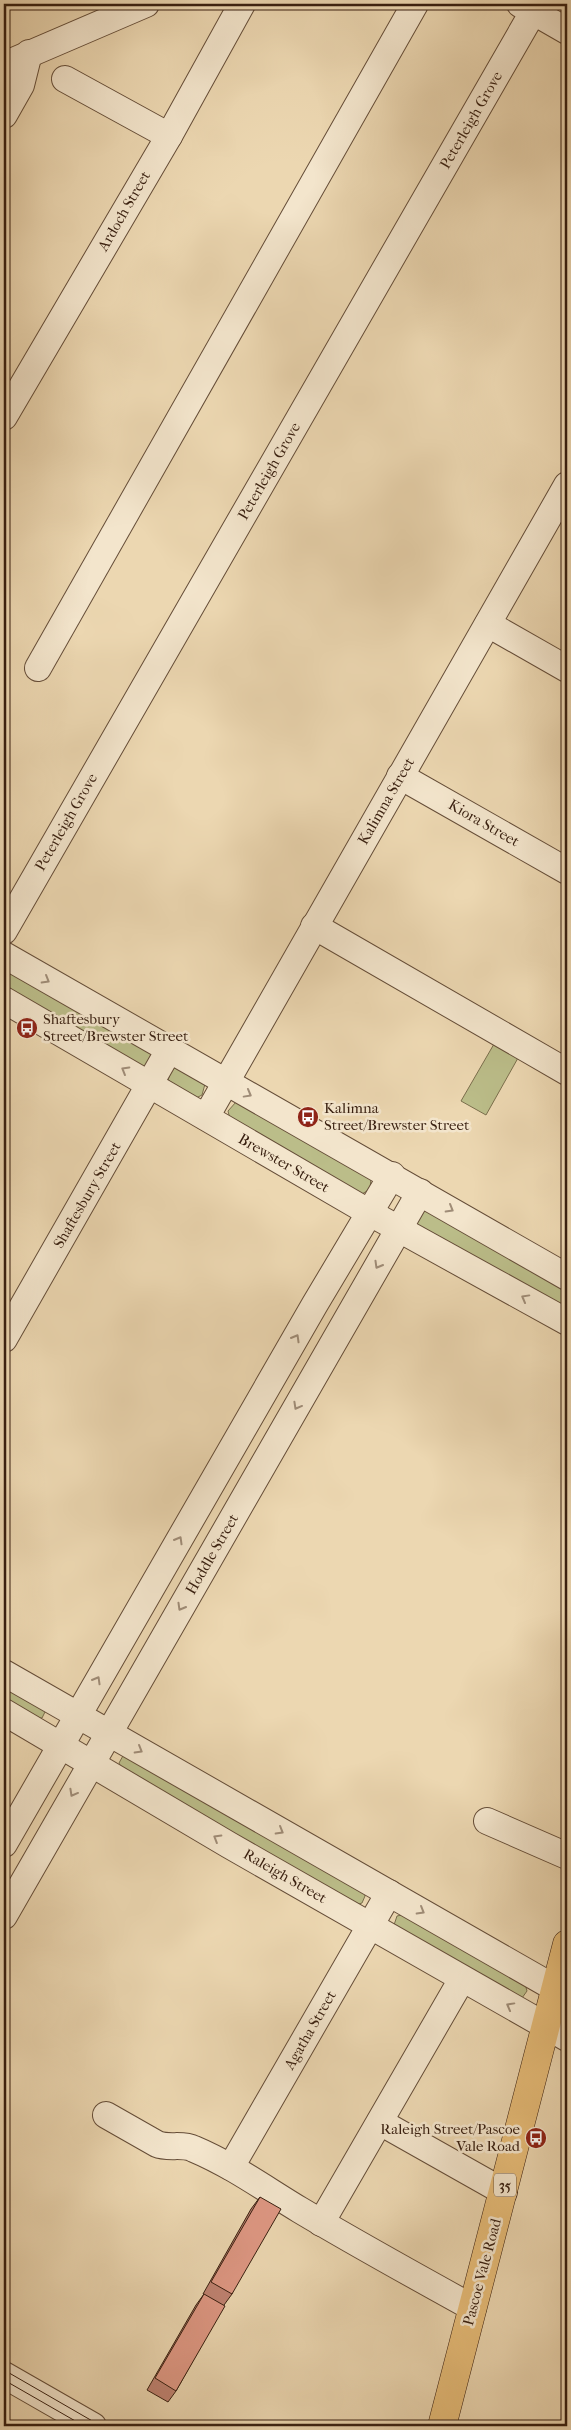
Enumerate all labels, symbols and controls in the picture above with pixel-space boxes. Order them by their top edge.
street label: Peterleigh Grove [436,68,506,172]
street label: Ardoch Street [93,167,154,255]
street label: Peterleigh Grove [234,419,304,523]
street label: Kalimna Street [354,754,418,848]
street label: Peterleigh Grove [31,770,101,874]
street label: Kiora Street [445,795,523,851]
one-way arrow [40,973,49,983]
place label: Shaftesbury Street/Brewster Street [43,1010,189,1045]
bus stop icon: Shaftesbury Street/Brewster Street [15,1016,39,1040]
one-way arrow [122,1066,131,1076]
one-way arrow [243,1088,252,1098]
place label: Kalimna Street/Brewster Street [324,1099,470,1134]
bus stop icon: Kalimna Street/Brewster Street [296,1105,320,1129]
street label: Brewster Street [235,1130,333,1197]
street label: Shaftesbury Street [49,1138,125,1251]
one-way arrow [445,1203,454,1213]
one-way arrow [374,1259,384,1268]
one-way arrow [521,1295,530,1305]
one-way arrow [289,1335,299,1344]
one-way arrow [294,1400,304,1409]
street label: Hoddle Street [182,1510,243,1597]
one-way arrow [173,1536,183,1545]
one-way arrow [178,1602,188,1611]
one-way arrow [91,1676,101,1685]
one-way arrow [133,1744,142,1754]
one-way arrow [69,1788,79,1797]
one-way arrow [274,1825,283,1835]
one-way arrow [213,1834,222,1844]
street label: Raleigh Street [240,1845,330,1907]
one-way arrow [416,1905,425,1915]
street label: Agatha Street [280,1987,340,2074]
one-way arrow [506,2002,515,2012]
place label: Raleigh Street/Pascoe Vale Road [380,2120,521,2155]
bus stop icon: Raleigh Street/Pascoe Vale Road [524,2126,548,2150]
road number: 35 [494,2174,516,2196]
street label: Pascoe Vale Road [459,2216,505,2327]

